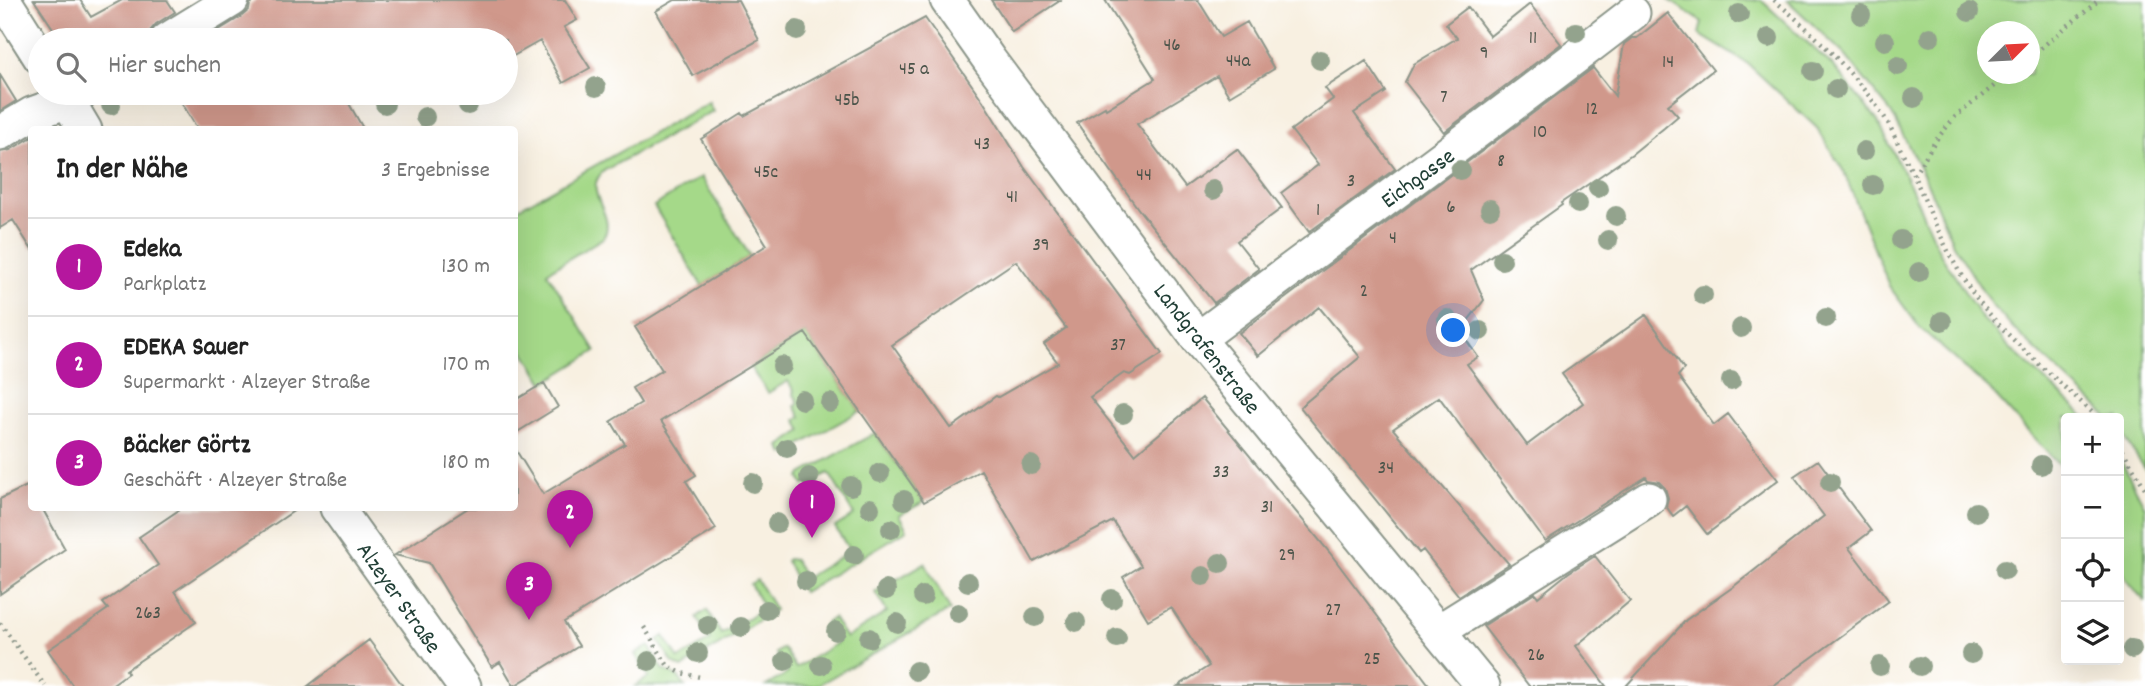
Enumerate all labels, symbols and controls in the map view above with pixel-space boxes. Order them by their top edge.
north arrow [1977,21,2040,84]
house number: 11 [1529,26,1537,53]
search box [28,28,518,105]
house number: 46 [1163,33,1181,60]
house number: 9 [1480,41,1488,68]
icon: search [52,48,90,86]
text: Hier suchen [108,48,221,85]
house number: 44a [1226,49,1251,76]
house number: 14 [1662,50,1674,77]
house number: 45 a [899,57,930,84]
house number: 7 [1440,85,1448,112]
house number: 45b [835,88,859,115]
house number: 12 [1586,97,1598,124]
house number: 10 [1533,120,1547,147]
house number: 43 [974,132,990,159]
street label: Eichgasse [1375,142,1463,218]
house number: 8 [1497,149,1505,176]
text: In der Nähe [56,150,188,193]
text: 3 Ergebnisse [381,155,490,188]
house number: 45c [754,160,778,187]
house number: 44 [1136,163,1152,190]
house number: 3 [1347,169,1355,196]
house number: 41 [1006,185,1018,212]
house number: 6 [1446,195,1456,222]
house number: 1 [1316,198,1320,225]
house number: 4 [1389,226,1397,253]
text: Edeka [123,232,181,269]
house number: 39 [1032,233,1050,260]
text: 1 [76,251,82,284]
text: 130 m [441,251,490,284]
text: Parkplatz [123,269,206,302]
street label: Landgrafenstraße [1143,278,1267,423]
house number: 2 [1360,279,1368,306]
your location [1436,313,1470,347]
text: EDEKA Sauer [123,330,248,367]
house number: 37 [1110,333,1126,360]
text: 2 [74,349,84,382]
text: 170 m [443,349,490,382]
text: Supermarkt · Alzeyer Straße [123,367,370,400]
map controls [2061,413,2124,665]
button: + [2061,413,2124,476]
text: Bäcker Görtz [123,428,250,465]
text: 3 [74,447,84,480]
text: 180 m [442,447,490,480]
house number: 34 [1378,456,1394,483]
house number: 33 [1213,460,1229,487]
text: Geschäft · Alzeyer Straße [123,465,347,498]
button: − [2061,476,2124,539]
pin: 1 [789,480,835,538]
pin: 2 [547,490,593,548]
house number: 31 [1261,495,1273,522]
street label: Alzeyer Straße [347,537,448,661]
button: locate [2061,539,2124,602]
house number: 29 [1278,543,1296,570]
pin: 3 [506,562,552,620]
house number: 27 [1325,598,1341,625]
house number: 263 [135,601,161,628]
button: layers [2061,602,2124,665]
house number: 26 [1527,643,1545,670]
house number: 25 [1363,647,1381,674]

